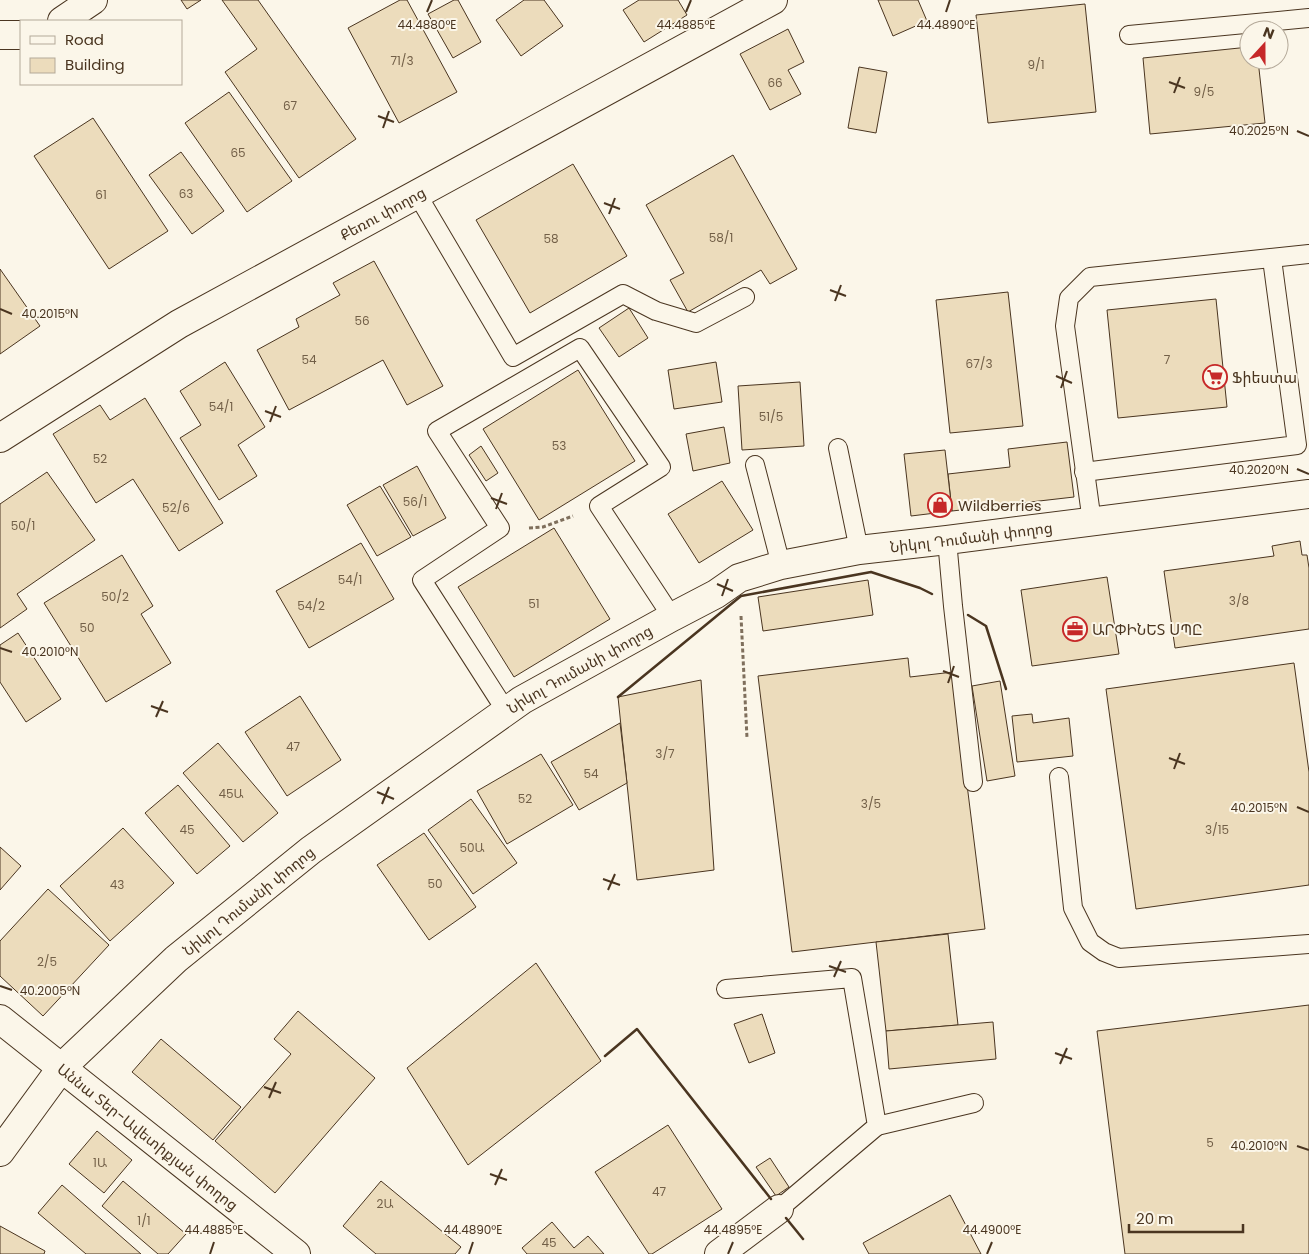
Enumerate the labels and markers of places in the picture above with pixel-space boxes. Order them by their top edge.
supermarket icon: Ֆիեստա [1202,364,1228,390]
place label: Ֆիեստա [1232,367,1297,388]
shop icon: Wildberries [927,492,953,518]
place label: Wildberries [958,495,1042,516]
office icon: ԱՐՓԻՆԵՏ ՍՊԸ [1062,616,1088,642]
place label: ԱՐՓԻՆԵՏ ՍՊԸ [1092,619,1203,640]

